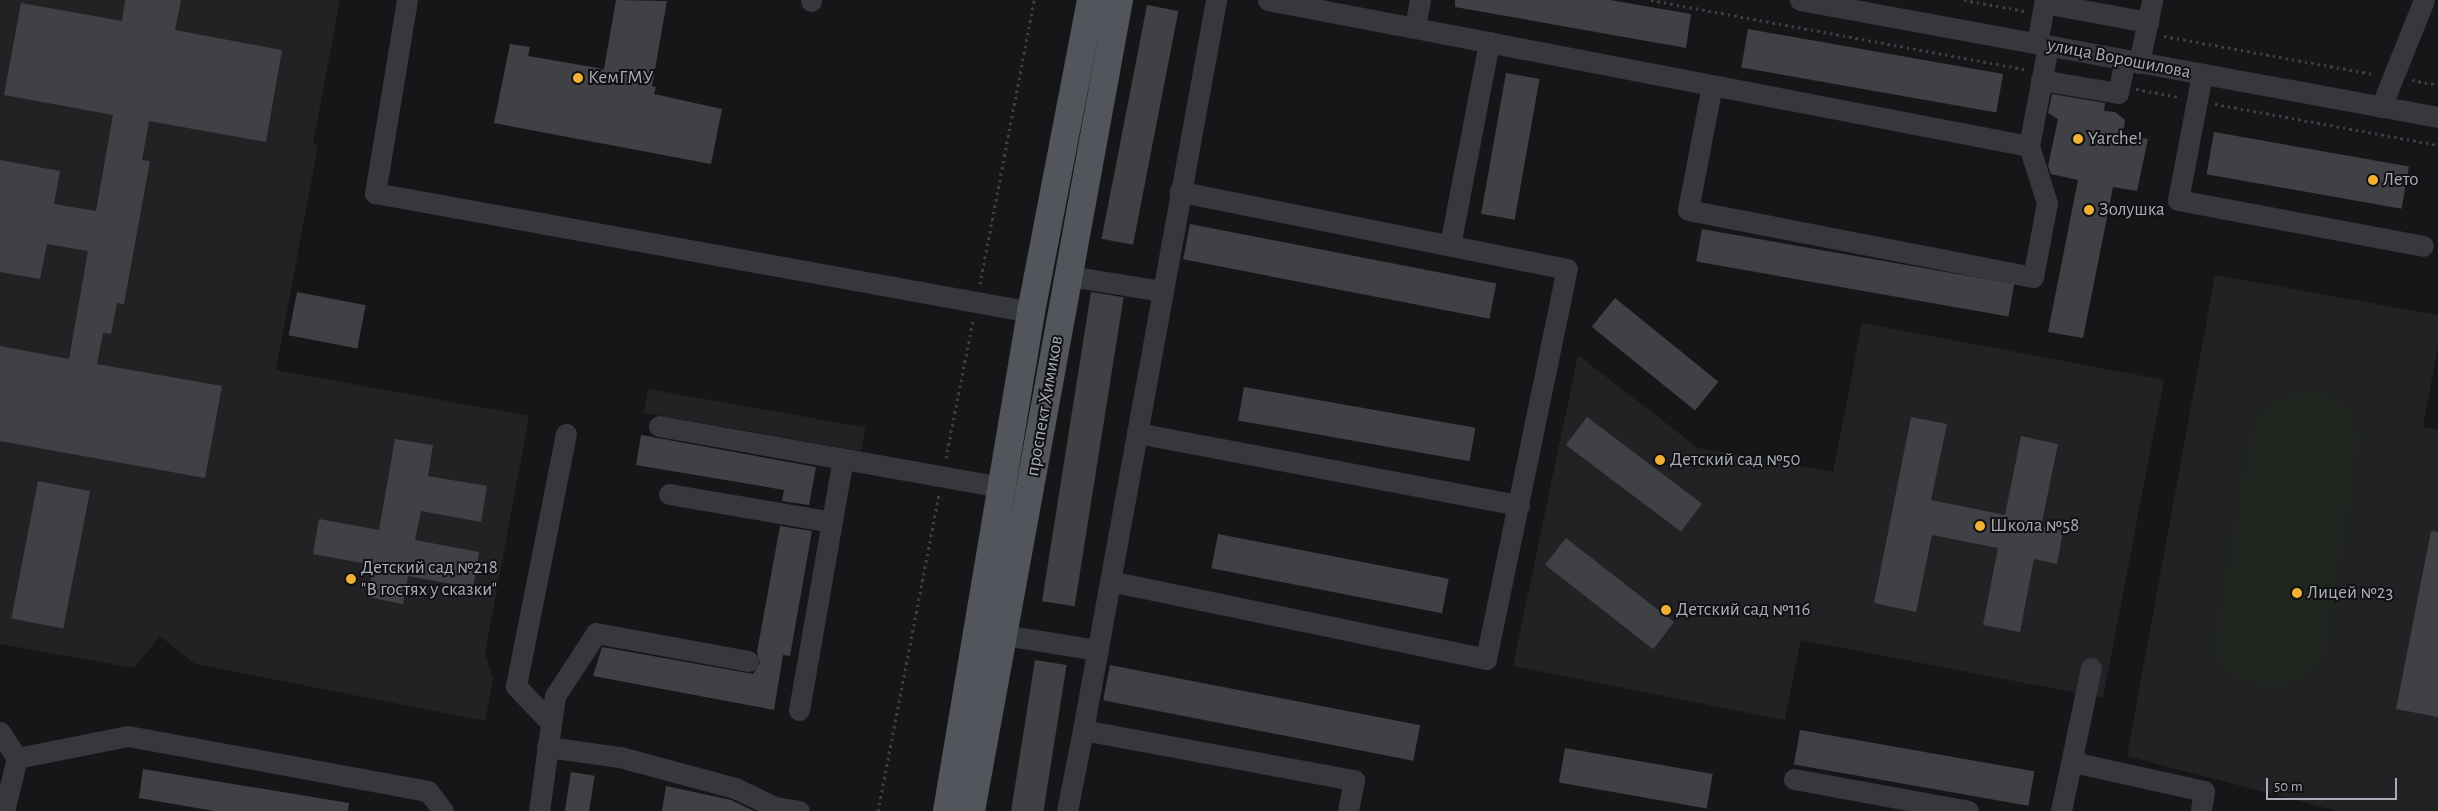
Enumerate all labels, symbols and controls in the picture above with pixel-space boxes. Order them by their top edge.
street label: улица Ворошилова [2045,34,2193,84]
place label: КемГМУ [588,67,653,89]
marker: КемГМУ [572,72,584,84]
place label: Yarche! [2088,128,2142,150]
marker: Yarche! [2072,133,2084,145]
place label: Лето [2383,169,2418,191]
marker: Лето [2367,174,2379,186]
place label: Золушка [2099,199,2165,221]
marker: Золушка [2083,204,2095,216]
street label: проспект Химиков [1021,334,1069,478]
place label: Детский сад №50 [1670,449,1800,471]
marker: Детский сад №50 [1654,454,1666,466]
place label: Школа №58 [1990,515,2079,537]
marker: Школа №58 [1974,520,1986,532]
place label: Детский сад №218 "В гостях у сказки" [361,557,498,601]
marker: Детский сад №218 "В гостях у сказки" [345,573,357,585]
place label: Лицей №23 [2307,582,2393,604]
marker: Лицей №23 [2291,587,2303,599]
place label: Детский сад №116 [1676,599,1811,621]
marker: Детский сад №116 [1660,604,1672,616]
scale bar [2268,768,2399,800]
text: 50 m [2274,779,2303,794]

